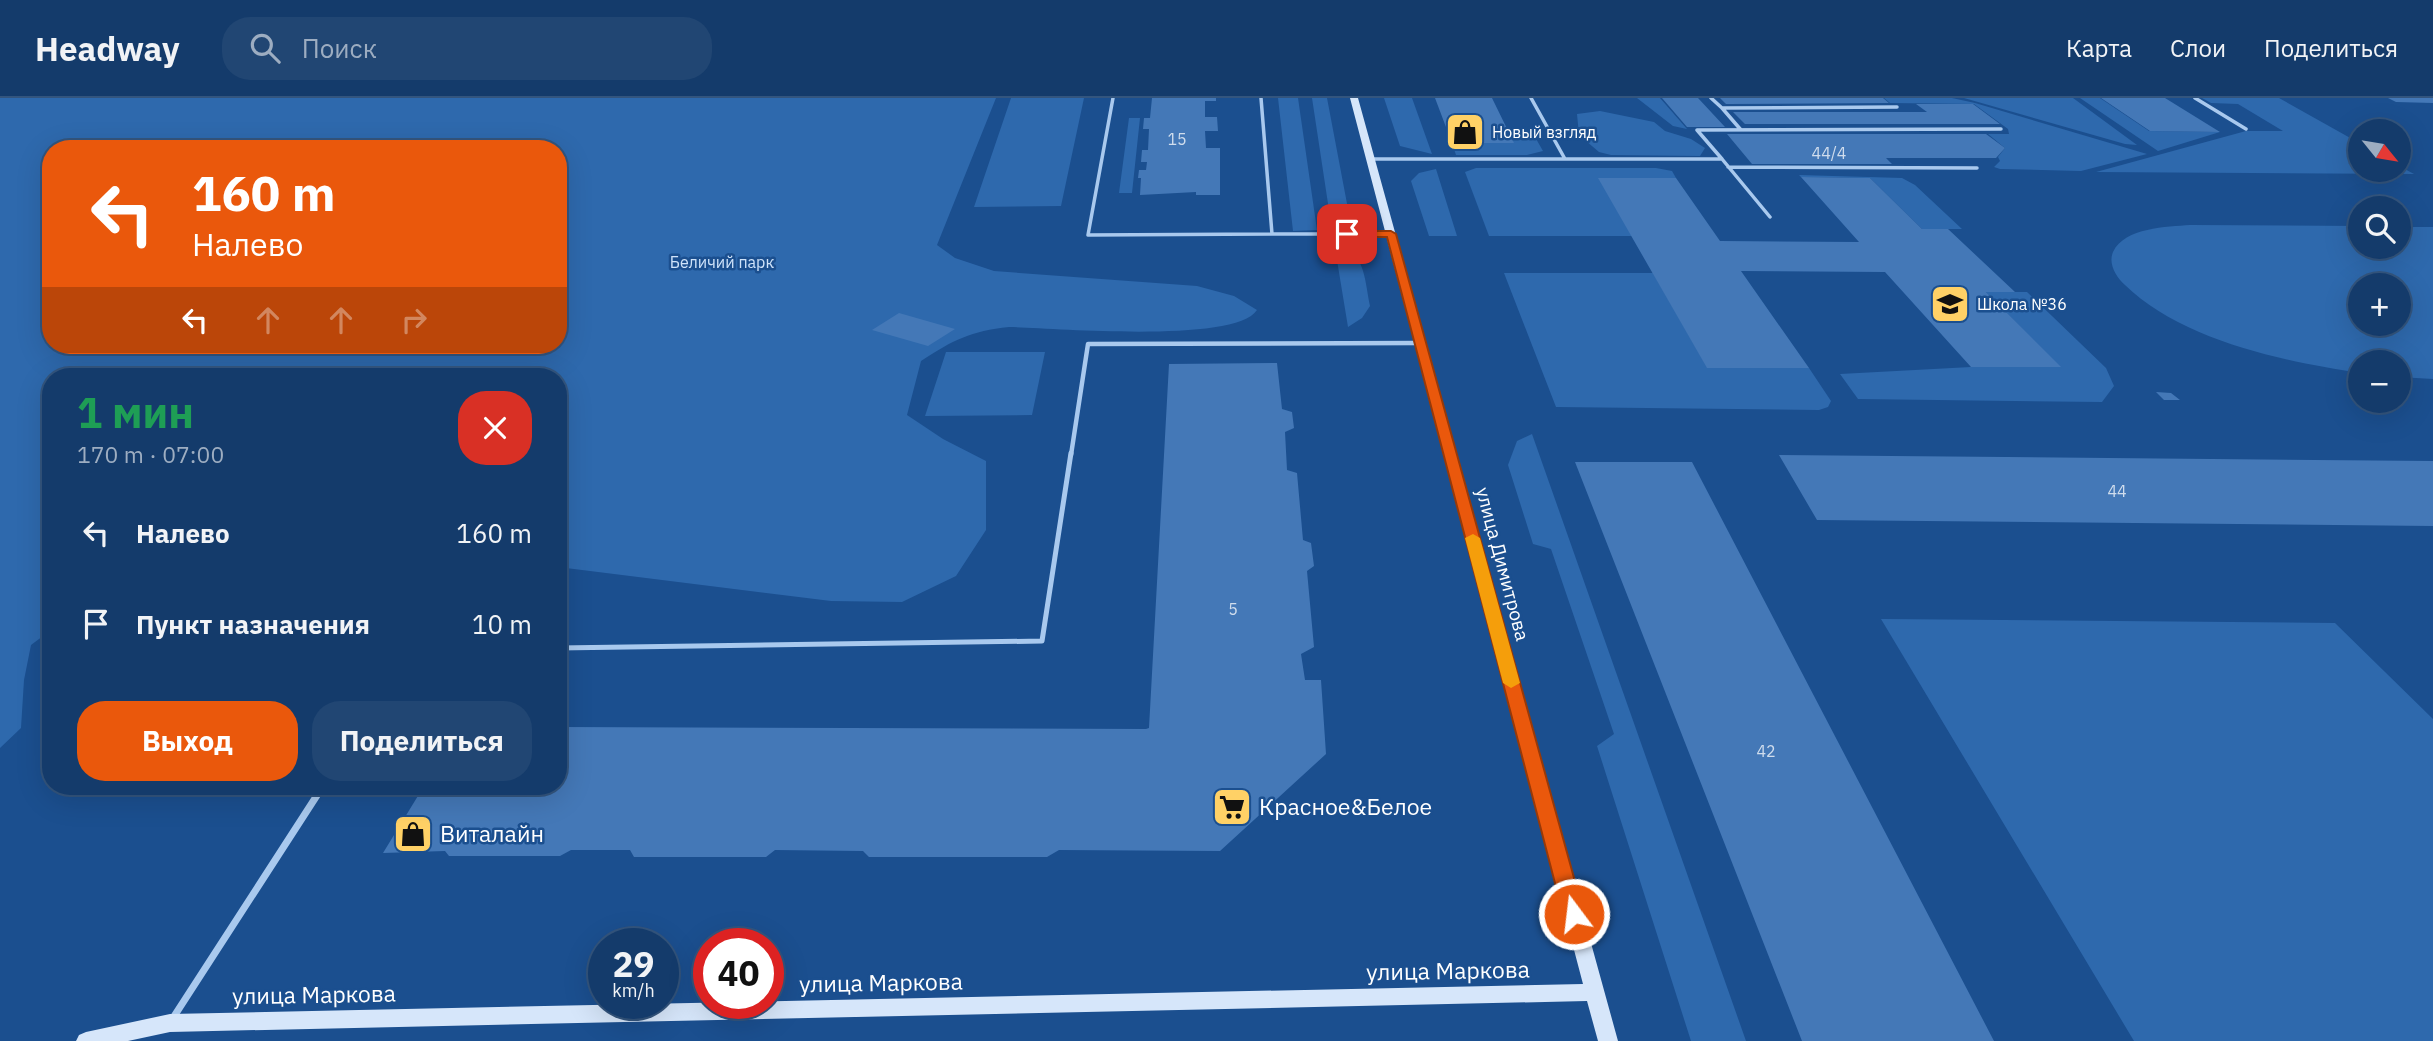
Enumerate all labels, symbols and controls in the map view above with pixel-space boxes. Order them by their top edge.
search box [222,17,712,80]
text: Headway [35,27,180,70]
icon: search [246,29,284,67]
text: Поиск [302,31,377,65]
text: Карта [2066,32,2132,64]
text: Слои [2170,32,2226,64]
text: Поделиться [2264,32,2398,64]
shop icon: Новый взгляд [1444,111,1486,153]
north arrow [2348,119,2412,182]
map controls [2348,119,2411,413]
place label: Новый взгляд [1492,122,1597,142]
house number: 15 [1167,129,1187,149]
house number: 44/4 [1812,143,1846,163]
text: 160 m [192,161,336,224]
icon: left [77,168,168,259]
button: search [2348,196,2411,259]
pin [1317,204,1377,264]
icon: arrive [1328,215,1366,253]
text: Налево [192,223,303,265]
park label: Беличий парк [670,252,774,272]
button: + [2348,273,2411,336]
school or university icon: Школа №36 [1929,283,1971,325]
place label: Школа №36 [1977,294,2067,314]
icon: left [176,301,214,339]
icon: ahead [249,301,287,339]
icon: ahead [322,301,360,339]
icon: right [395,301,433,339]
button: − [2348,350,2411,413]
text: 1 мин [77,385,194,440]
button: close [458,391,532,465]
text: 170 m · 07:00 [77,439,224,469]
house number: 44 [2107,481,2127,501]
street label: улица Димитрова [1471,485,1535,643]
icon: left [77,514,115,552]
text: Налево [136,516,230,550]
text: 160 m [456,516,532,550]
house number: 5 [1228,599,1238,619]
icon: arrive [77,605,115,643]
text: Пункт назначения [136,607,370,641]
text: 10 m [472,607,532,641]
button: Выход [77,701,298,781]
button: Поделиться [312,701,532,781]
house number: 42 [1756,741,1776,761]
supermarket icon: Красное&Белое [1211,786,1253,828]
place label: Красное&Белое [1259,791,1432,821]
shop icon: Виталайн [392,813,434,855]
place label: Виталайн [440,818,544,848]
position arrow [1537,877,1611,951]
speed limit sign: 40 [693,928,784,1019]
text: 29 [612,941,655,987]
street label: улица Маркова [1366,954,1530,986]
street label: улица Маркова [799,966,963,998]
street label: улица Маркова [232,978,396,1010]
text: km/h [612,979,655,1002]

